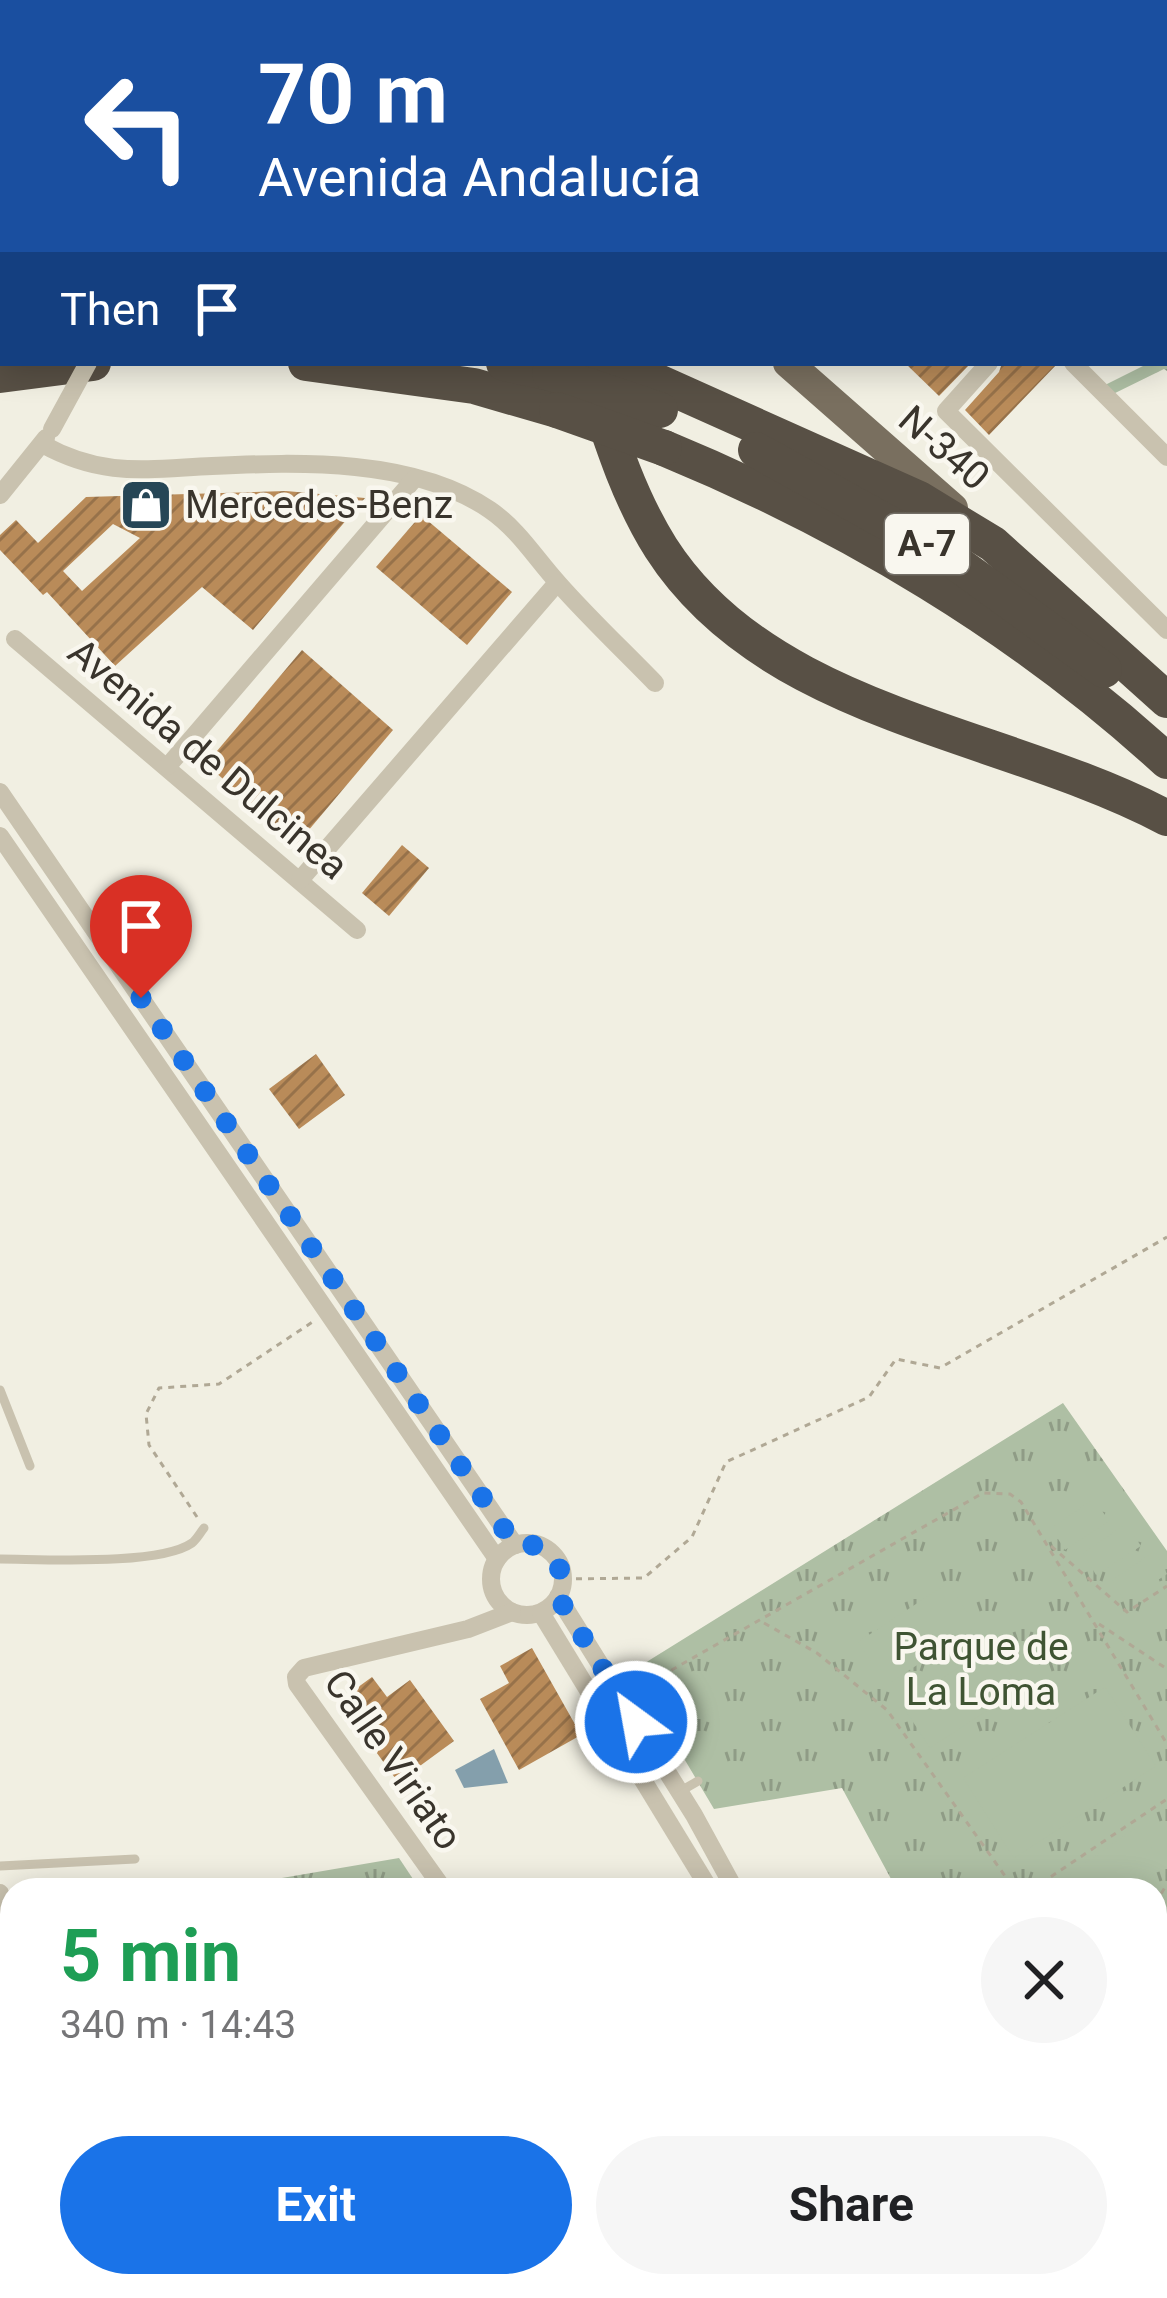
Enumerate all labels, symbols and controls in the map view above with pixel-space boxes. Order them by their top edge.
text: 70 m [258,45,448,144]
icon: left [60,48,216,204]
text: Avenida Andalucía [258,146,701,209]
icon: arrive [184,276,250,342]
text: Then [60,283,160,336]
street label: N-340 [890,396,998,500]
shop icon: Mercedes-Benz [118,477,174,533]
place label: Mercedes-Benz [185,482,453,528]
road number: A-7 [885,514,969,574]
street label: Avenida de Dulcinea [59,629,357,889]
pin [90,875,192,998]
icon: arrive [108,893,174,959]
park label: Parque de La Loma [893,1624,1069,1715]
position arrow [573,1659,699,1785]
street label: Calle Viriato [314,1661,472,1859]
text: 5 min [60,1914,241,1999]
button: close [981,1917,1107,2043]
text: 340 m · 14:43 [60,2002,296,2048]
button: Exit [60,2136,572,2274]
button: Share [596,2136,1107,2274]

